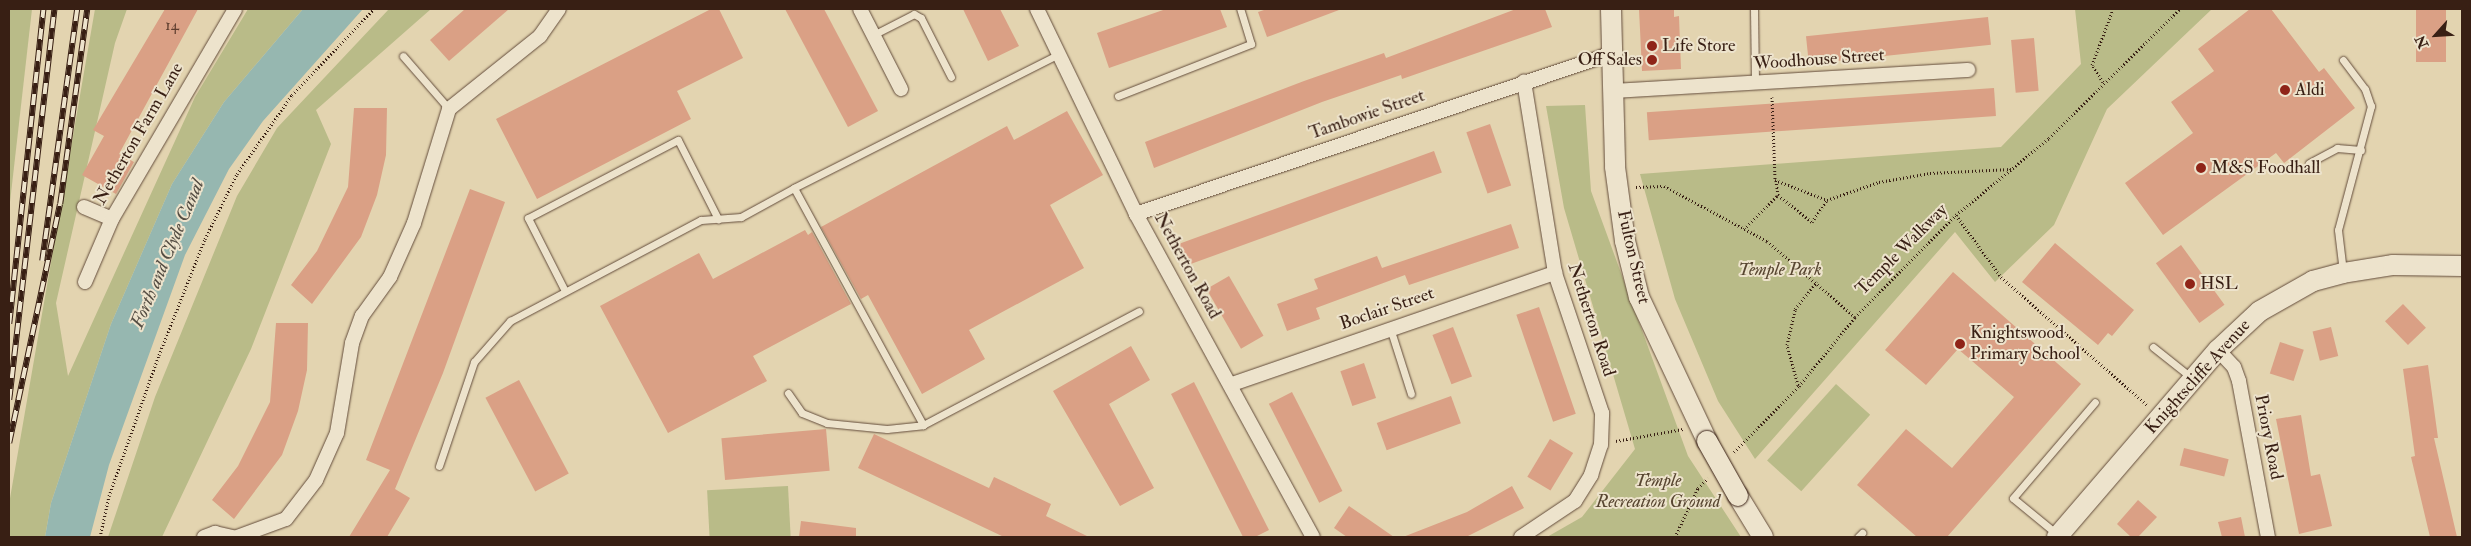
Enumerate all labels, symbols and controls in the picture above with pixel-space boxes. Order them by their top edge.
north arrow [2411,10,2461,60]
house number: 14 [165,17,179,35]
text: N [2412,32,2432,51]
place label: Life Store [1662,35,1736,57]
marker: Life Store [1646,40,1658,52]
street label: Woodhouse Street [1753,45,1885,75]
place label: Off Sales [1578,49,1642,71]
marker: Off Sales [1646,54,1658,66]
street label: Netherton Farm Lane [90,59,188,209]
place label: Aldi [2295,79,2325,101]
marker: Aldi [2279,84,2291,96]
street label: Tambowie Street [1307,85,1427,145]
place label: M&S Foodhall [2211,157,2320,179]
marker: M&S Foodhall [2195,162,2207,174]
water label: Forth and Clyde Canal [126,176,210,332]
street label: Temple Walkway [1852,200,1952,300]
street label: Fulton Street [1612,208,1654,306]
street label: Netherton Road [1149,209,1225,323]
park label: Temple Park [1738,259,1822,281]
street label: Netherton Road [1563,261,1619,379]
place label: HSL [2200,273,2238,295]
marker: HSL [2184,278,2196,290]
street label: Boclair Street [1337,283,1437,335]
street label: Knightscliffe Avenue [2141,315,2255,439]
place label: Knightswood Primary School [1970,323,2080,366]
marker: Knightswood Primary School [1954,338,1966,350]
street label: Priory Road [2249,392,2287,482]
park label: Temple Recreation Ground [1596,471,1720,514]

